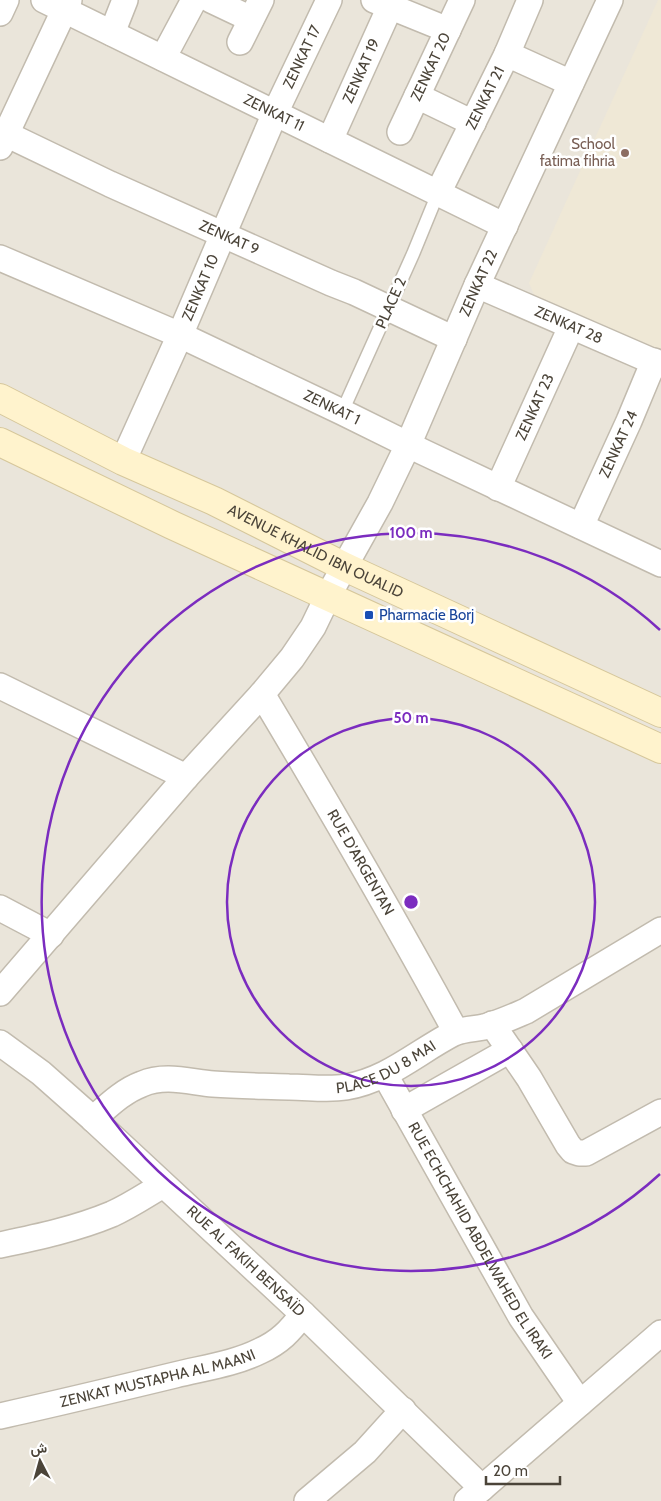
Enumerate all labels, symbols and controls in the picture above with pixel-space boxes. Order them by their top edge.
street label: ZENKAT 17 [279,22,325,91]
street label: ZENKAT 20 [407,30,454,104]
street label: ZENKAT 19 [339,36,384,106]
street label: ZENKAT 21 [462,64,508,133]
street label: ZENKAT 11 [241,90,307,135]
place label: School fatima fihria [540,135,616,170]
marker: School fatima fihria [619,147,631,159]
street label: ZENKAT 9 [196,216,262,259]
street label: ZENKAT 22 [456,247,501,319]
street label: ZENKAT 10 [178,251,223,324]
street label: PLACE 2 [372,275,410,331]
street label: ZENKAT 28 [532,302,605,348]
street label: ZENKAT 23 [512,371,558,443]
street label: ZENKAT 1 [301,386,363,428]
street label: ZENKAT 24 [595,408,641,481]
street label: AVENUE KHALID IBN OUALID [225,500,406,602]
text: 100 m [389,524,433,542]
place label: Pharmacie Borj [379,606,474,624]
marker: Pharmacie Borj [363,609,375,621]
text: 50 m [393,709,429,727]
street label: RUE D'ARGENTAN [323,806,398,918]
centre of rings [402,893,420,911]
street label: PLACE DU 8 MAI [335,1037,439,1097]
street label: RUE ECHCHAHID ABDELWAHED EL IRAKI [404,1119,556,1363]
street label: RUE AL FAKIH BENSAÏD [183,1202,309,1320]
street label: ZENKAT MUSTAPHA AL MAANI [58,1345,258,1411]
north arrow [15,1436,65,1486]
text: ش [29,1438,48,1458]
scale bar [486,1454,560,1486]
text: 20 m [493,1462,528,1480]

